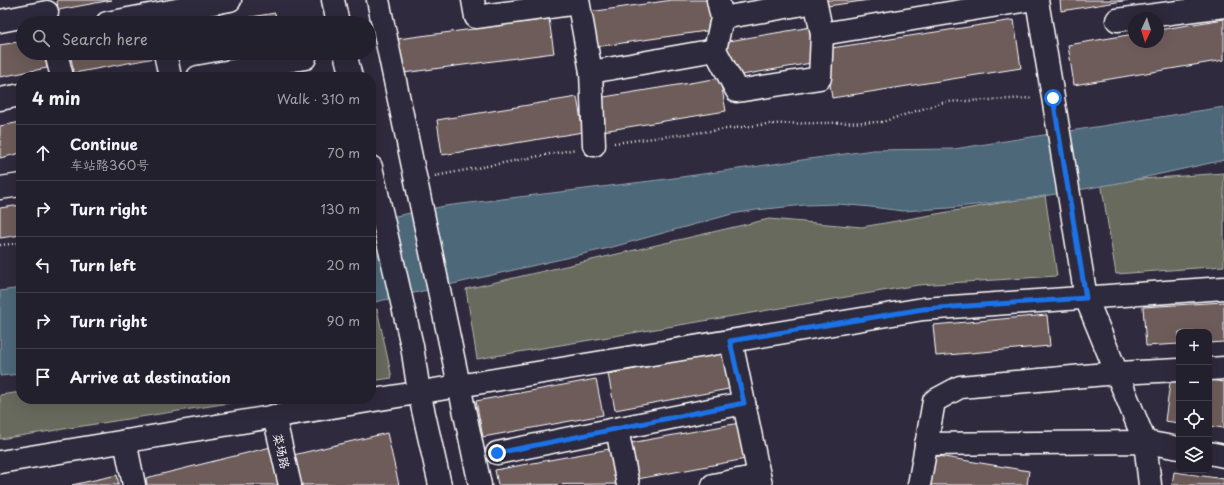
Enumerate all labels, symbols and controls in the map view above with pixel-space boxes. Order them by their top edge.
north arrow [1128,12,1164,48]
search box [16,16,376,60]
icon: search [30,27,52,49]
text: Search here [62,27,148,50]
text: 4 min [32,85,80,111]
text: Walk · 310 m [277,89,360,108]
route start [1044,89,1062,107]
text: Continue [70,132,138,155]
icon: ahead [32,142,54,164]
text: 70 m [327,143,360,162]
text: 车站路360号 [70,155,149,174]
text: Turn right [70,197,147,220]
icon: right [32,198,54,220]
text: 130 m [321,199,360,218]
text: Turn left [70,253,136,276]
icon: left [32,254,54,276]
text: 20 m [326,255,360,274]
text: Turn right [70,309,147,332]
icon: right [32,310,54,332]
text: 90 m [327,311,360,330]
map controls [1176,329,1212,473]
button: + [1176,329,1212,365]
text: Arrive at destination [70,365,231,388]
button: − [1176,365,1212,401]
icon: arrive [32,366,54,388]
button: locate [1176,401,1212,437]
street label: 菜场路 [269,431,295,471]
button: layers [1176,437,1212,473]
route end [488,444,506,462]

